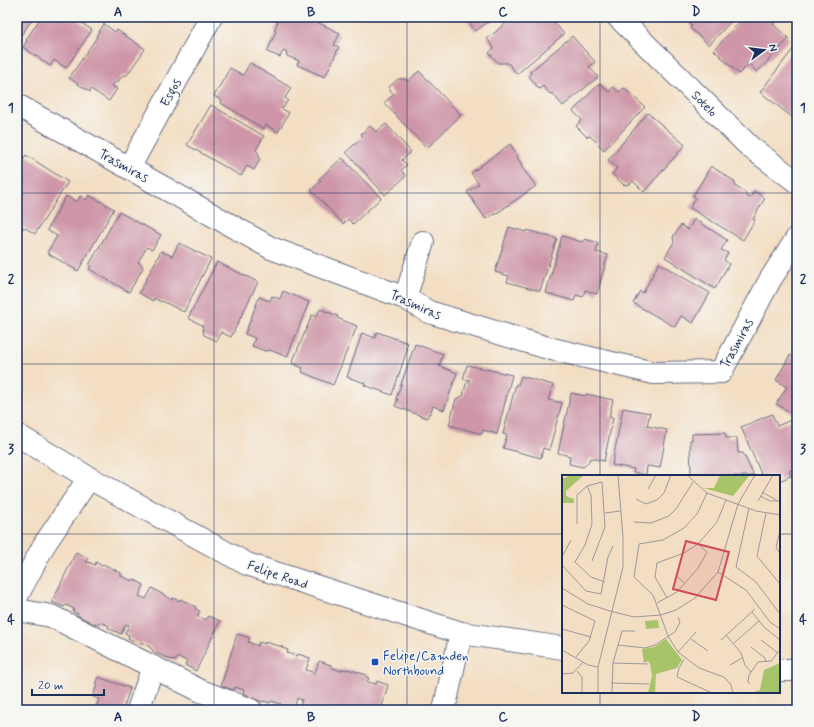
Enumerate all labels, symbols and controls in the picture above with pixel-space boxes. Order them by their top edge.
text: A [114,4,122,21]
text: B [307,4,316,21]
text: C [498,4,508,21]
text: D [692,4,701,21]
north arrow [744,30,784,70]
text: N [765,42,780,53]
street label: Esgos [157,76,188,111]
street label: Sotelo [687,87,721,121]
text: 1 [8,100,14,117]
text: 1 [800,100,806,117]
street label: Trasmiras [95,146,151,187]
text: 2 [8,271,15,288]
text: 2 [800,271,807,288]
street label: Trasmiras [387,287,444,324]
street label: Trasmiras [717,316,758,372]
text: 3 [8,441,14,458]
text: 3 [800,441,806,458]
inset map [562,475,780,693]
street label: Felipe Road [245,557,310,594]
text: 4 [7,612,15,629]
text: 4 [799,612,807,629]
place label: Felipe/Camden Northbound [383,648,469,680]
marker: Felipe/Camden Northbound [370,657,380,667]
scale bar [32,671,104,697]
text: 20 m [38,678,64,694]
text: A [114,709,122,726]
text: B [307,709,316,726]
text: C [498,709,508,726]
text: D [692,709,701,726]

